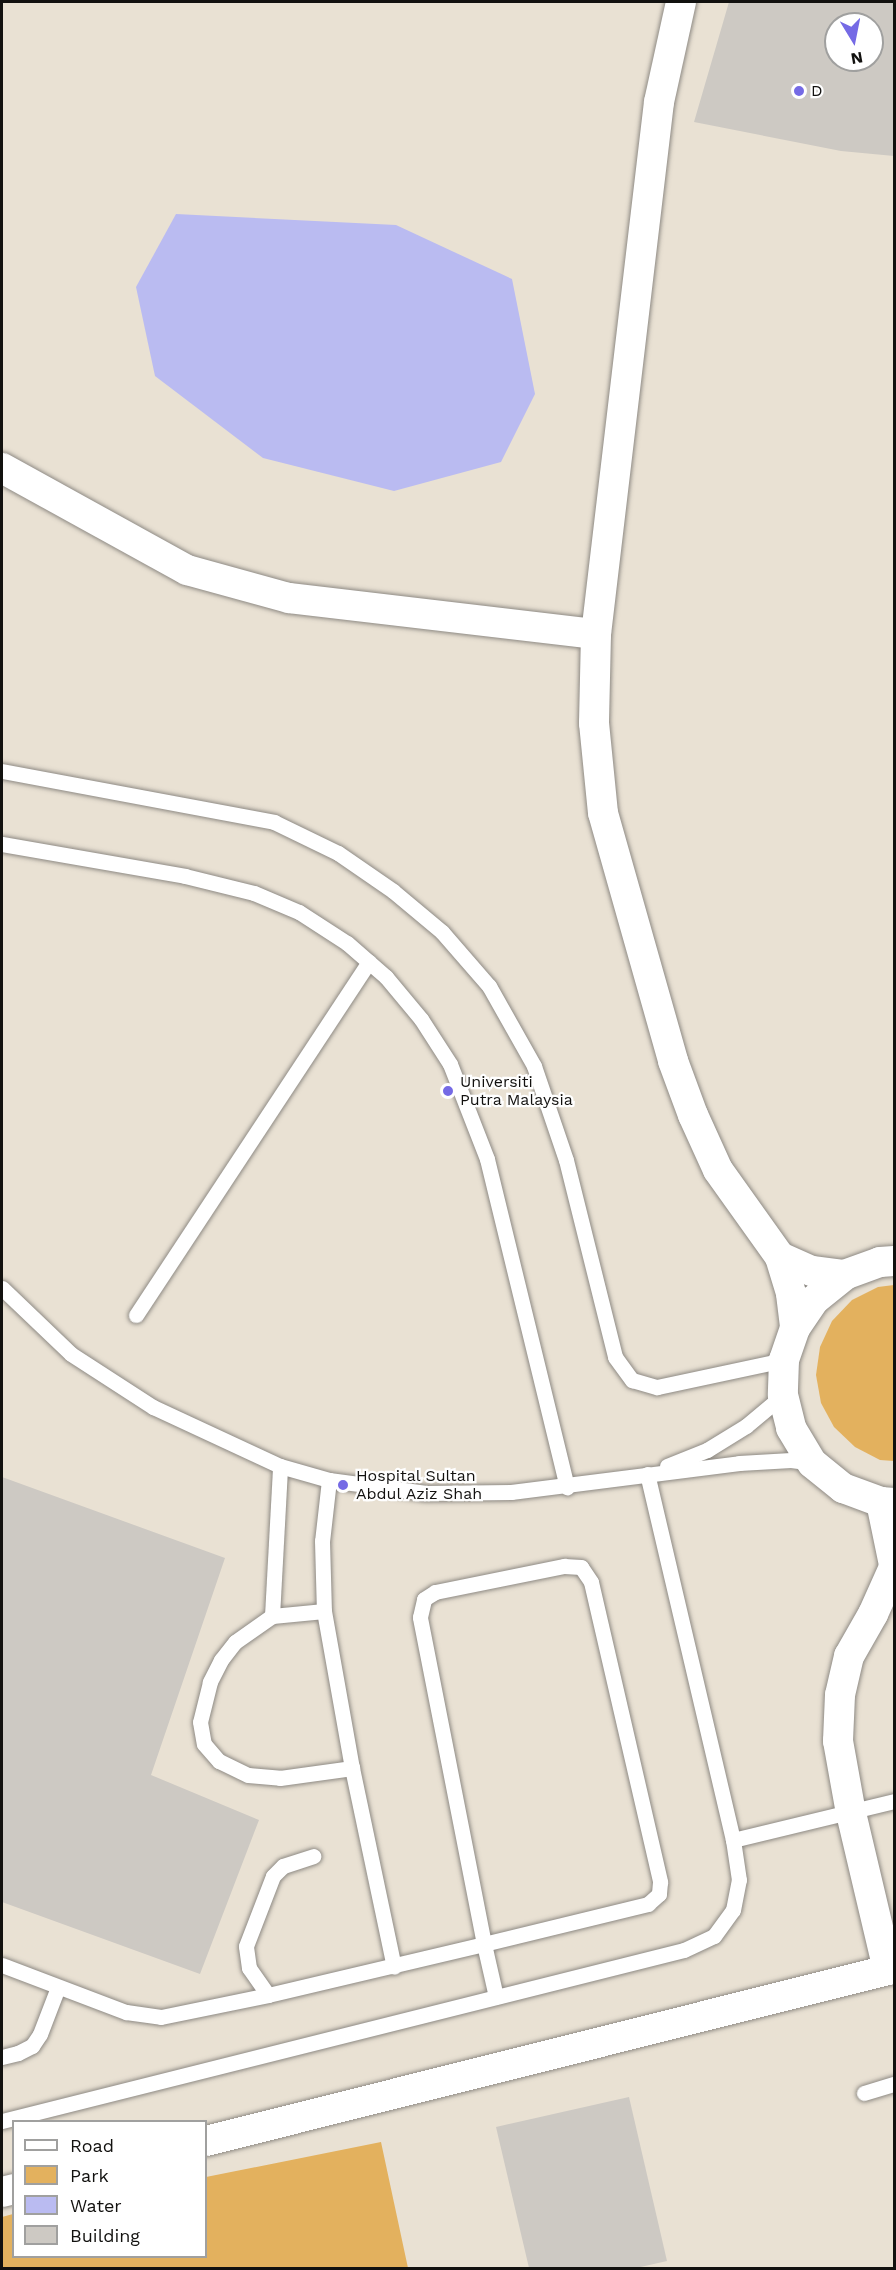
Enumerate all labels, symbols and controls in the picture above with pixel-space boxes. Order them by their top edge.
north arrow [824,12,884,72]
text: N [849,48,864,69]
place label: D [811,81,823,101]
marker: D [792,84,806,98]
place label: Universiti Putra Malaysia [460,1072,573,1110]
marker: Universiti Putra Malaysia [441,1084,455,1098]
place label: Hospital Sultan Abdul Aziz Shah [356,1466,483,1504]
marker: Hospital Sultan Abdul Aziz Shah [334,1476,352,1494]
legend [12,2120,207,2258]
text: Road [70,2135,114,2156]
text: Park [70,2165,109,2186]
text: Water [70,2195,122,2216]
text: Building [70,2225,140,2246]

